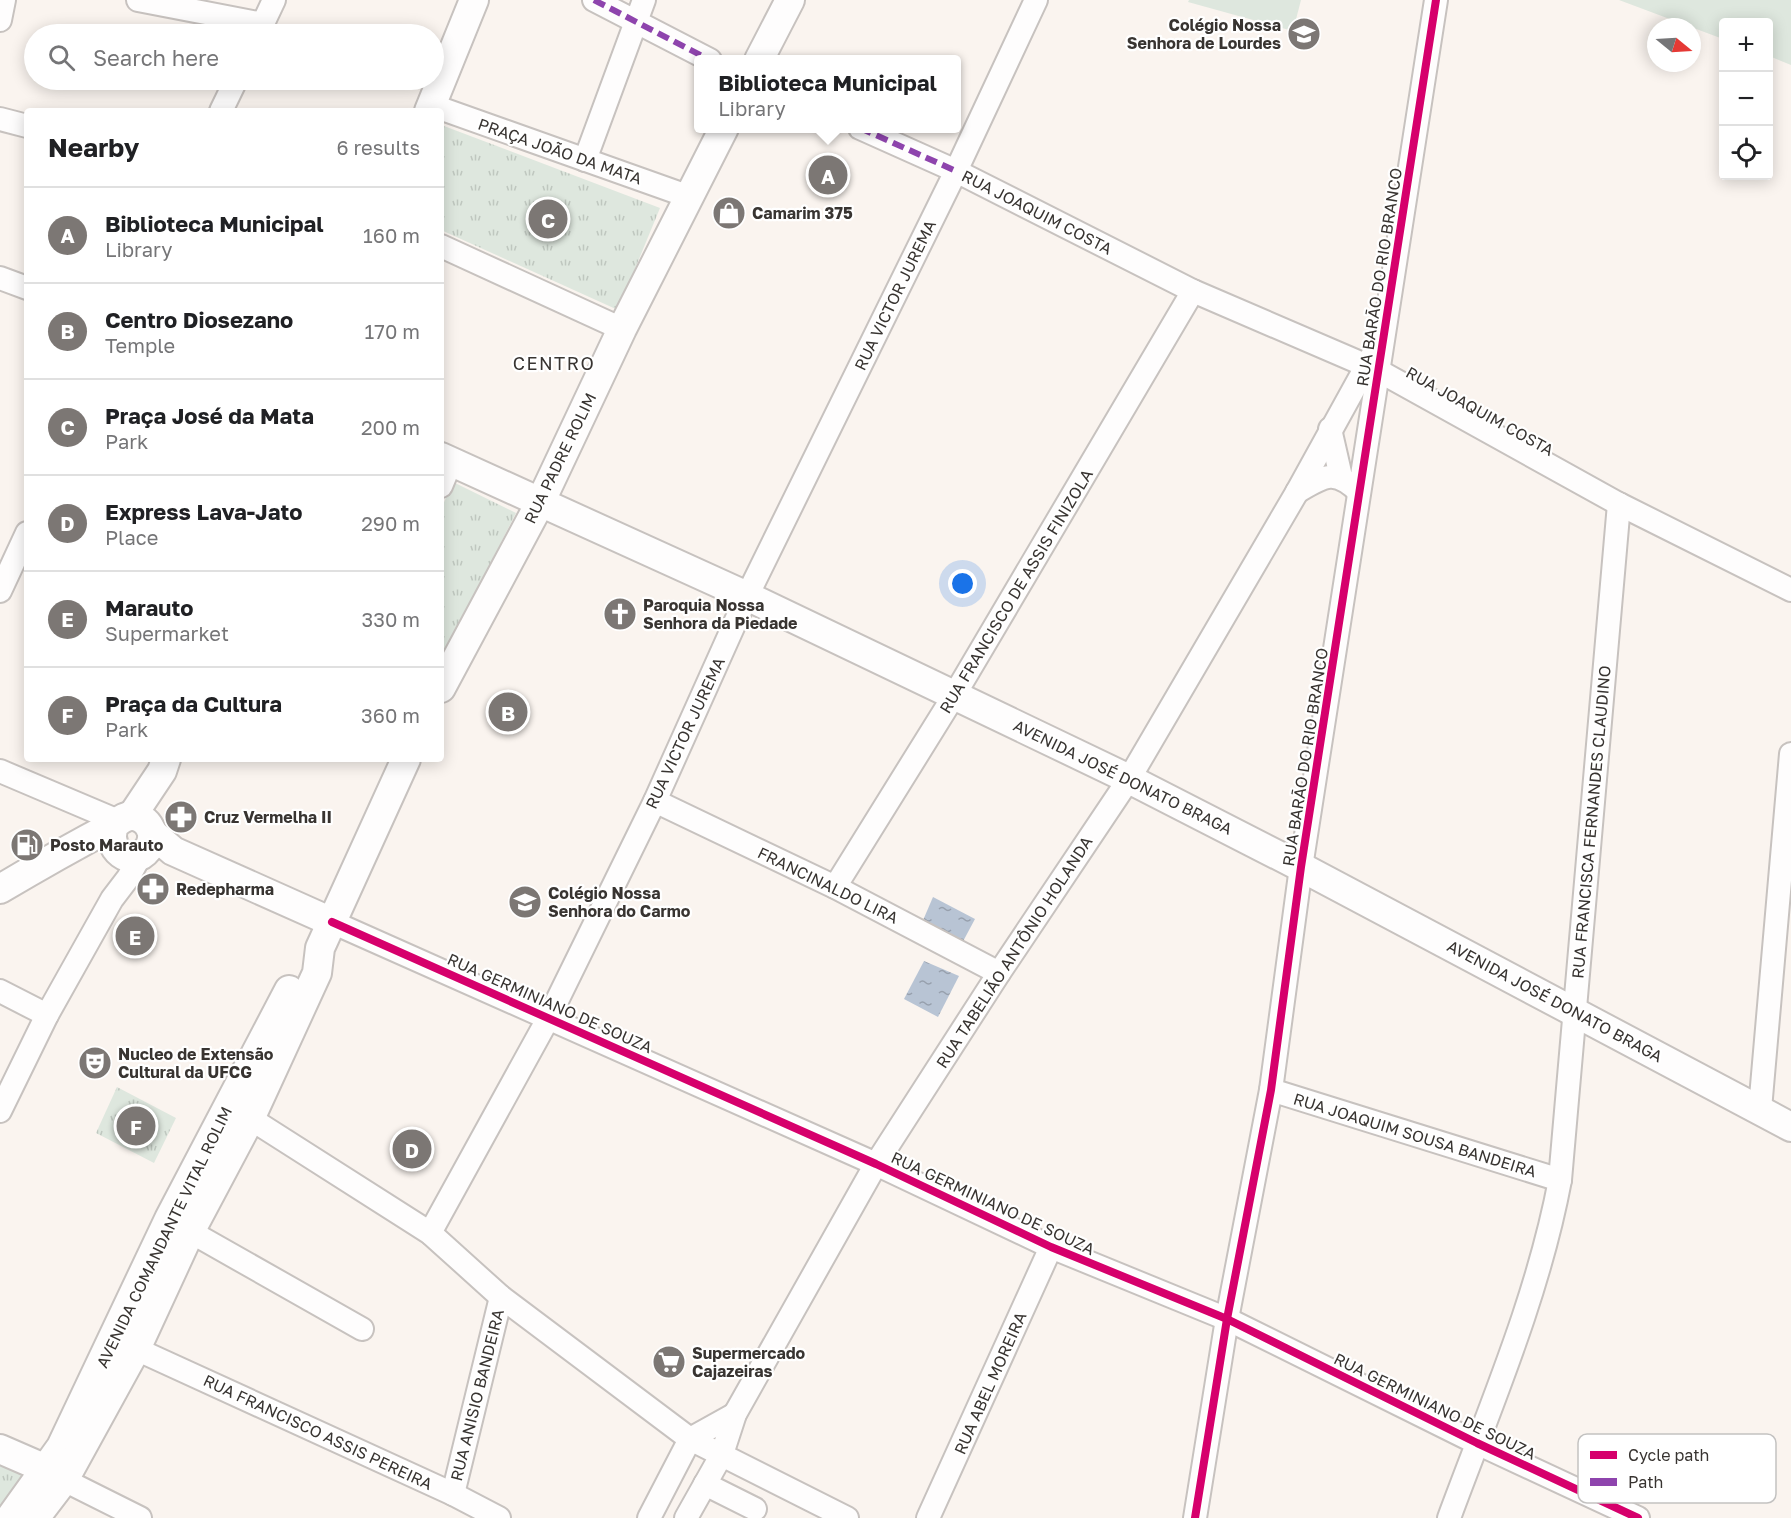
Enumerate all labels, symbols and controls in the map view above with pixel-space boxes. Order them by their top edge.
place label: Colégio Nossa Senhora de Lourdes [1127,15,1281,53]
school or university icon: Colégio Nossa Senhora de Lourdes [1286,16,1322,52]
north arrow [1647,18,1701,72]
map controls [1719,18,1773,180]
button: + [1719,18,1773,72]
search box [24,24,444,90]
icon: search [45,41,78,74]
text: Search here [93,44,219,71]
popup [694,55,961,133]
text: Biblioteca Municipal [718,69,937,96]
button: − [1719,72,1773,126]
text: Library [718,96,786,120]
street label: PRAÇA JOÃO DA MATA [476,114,645,189]
button: locate [1719,126,1773,180]
text: Nearby [48,132,139,163]
text: 6 results [336,135,420,159]
pin: A [808,152,848,198]
street label: RUA JOAQUIM COSTA [959,165,1116,259]
street label: RUA BARĀO DO RIO BRANCO [1352,166,1406,388]
shop icon: Camarim 375 [711,195,747,231]
pin: C [528,196,568,242]
place label: Camarim 375 [752,203,853,223]
text: Biblioteca Municipal [105,210,324,237]
street label: RUA VICTOR JUREMA [850,216,940,374]
text: A [60,223,75,247]
text: 160 m [363,223,420,247]
text: Library [105,237,173,261]
text: Centro Diosezano [105,306,293,333]
text: B [60,319,75,343]
text: 170 m [365,319,420,343]
text: Temple [105,333,175,357]
district label: CENTRO [513,352,595,374]
street label: RUA JOAQUIM COSTA [1403,362,1558,460]
street label: RUA PADRE ROLIM [520,389,600,527]
text: Praça José da Mata [105,402,314,429]
text: C [60,415,75,439]
text: 200 m [361,415,420,439]
text: Park [105,429,148,453]
street label: RUA FRANCISCO DE ASSIS FINIZOLA [935,465,1097,717]
text: Express Lava-Jato [105,498,302,525]
text: D [60,511,75,535]
text: 290 m [361,511,420,535]
text: Place [105,525,158,549]
your location [948,569,977,598]
text: Marauto [105,594,193,621]
place label: Paroquia Nossa Senhora da Piedade [643,595,797,633]
church icon: Paroquia Nossa Senhora da Piedade [602,596,638,632]
text: E [61,607,74,631]
text: 330 m [362,607,420,631]
text: Supermarket [105,621,229,645]
street label: RUA BARĀO DO RIO BRANCO [1278,646,1332,868]
street label: RUA VICTOR JUREMA [641,654,729,812]
street label: RUA FRANCISCA FERNANDES CLAUDINO [1567,665,1615,979]
text: Praça da Cultura [105,690,282,717]
pin: B [488,690,528,734]
text: F [62,703,73,727]
text: 360 m [361,703,420,727]
street label: AVENIDA JOSÉ DONATO BRAGA [1010,715,1236,839]
text: Park [105,717,148,741]
pharmacy icon: Cruz Vermelha II [163,799,199,835]
place label: Cruz Vermelha II [204,807,332,827]
fuel station icon: Posto Marauto [9,827,45,863]
street label: RUA TABELIÃO ANTÔNIO HOLANDA [931,832,1097,1072]
place label: Posto Marauto [50,835,164,855]
street label: FRANCINALDO LIRA [754,842,902,928]
pharmacy icon: Redepharma [135,871,171,907]
place label: Redepharma [176,879,274,899]
place label: Colégio Nossa Senhora do Carmo [548,883,691,921]
school or university icon: Colégio Nossa Senhora do Carmo [507,884,543,920]
pin: E [116,914,154,958]
street label: AVENIDA JOSÉ DONATO BRAGA [1444,936,1666,1067]
street label: RUA GERMINIANO DE SOUZA [444,949,656,1057]
place label: Nucleo de Extensão Cultural da UFCG [118,1044,274,1082]
theatre icon: Nucleo de Extensão Cultural da UFCG [77,1045,113,1081]
street label: RUA JOAQUIM SOUSA BANDEIRA [1291,1088,1539,1182]
street label: AVENIDA COMANDANTE VITAL ROLIM [92,1103,236,1371]
pin: F [116,1104,156,1148]
pin: D [392,1126,432,1172]
street label: RUA GERMINIANO DE SOUZA [888,1147,1098,1259]
street label: RUA ANISIO BANDEIRA [446,1307,508,1483]
street label: RUA ABEL MOREIRA [950,1308,1031,1457]
place label: Supermercado Cajazeiras [692,1343,806,1381]
supermarket icon: Supermercado Cajazeiras [651,1344,687,1380]
street label: RUA GERMINIANO DE SOUZA [1331,1348,1540,1464]
street label: RUA FRANCISCO ASSIS PEREIRA [200,1370,436,1494]
legend [1578,1434,1776,1503]
text: Cycle path [1628,1445,1709,1465]
text: Path [1628,1472,1663,1492]

